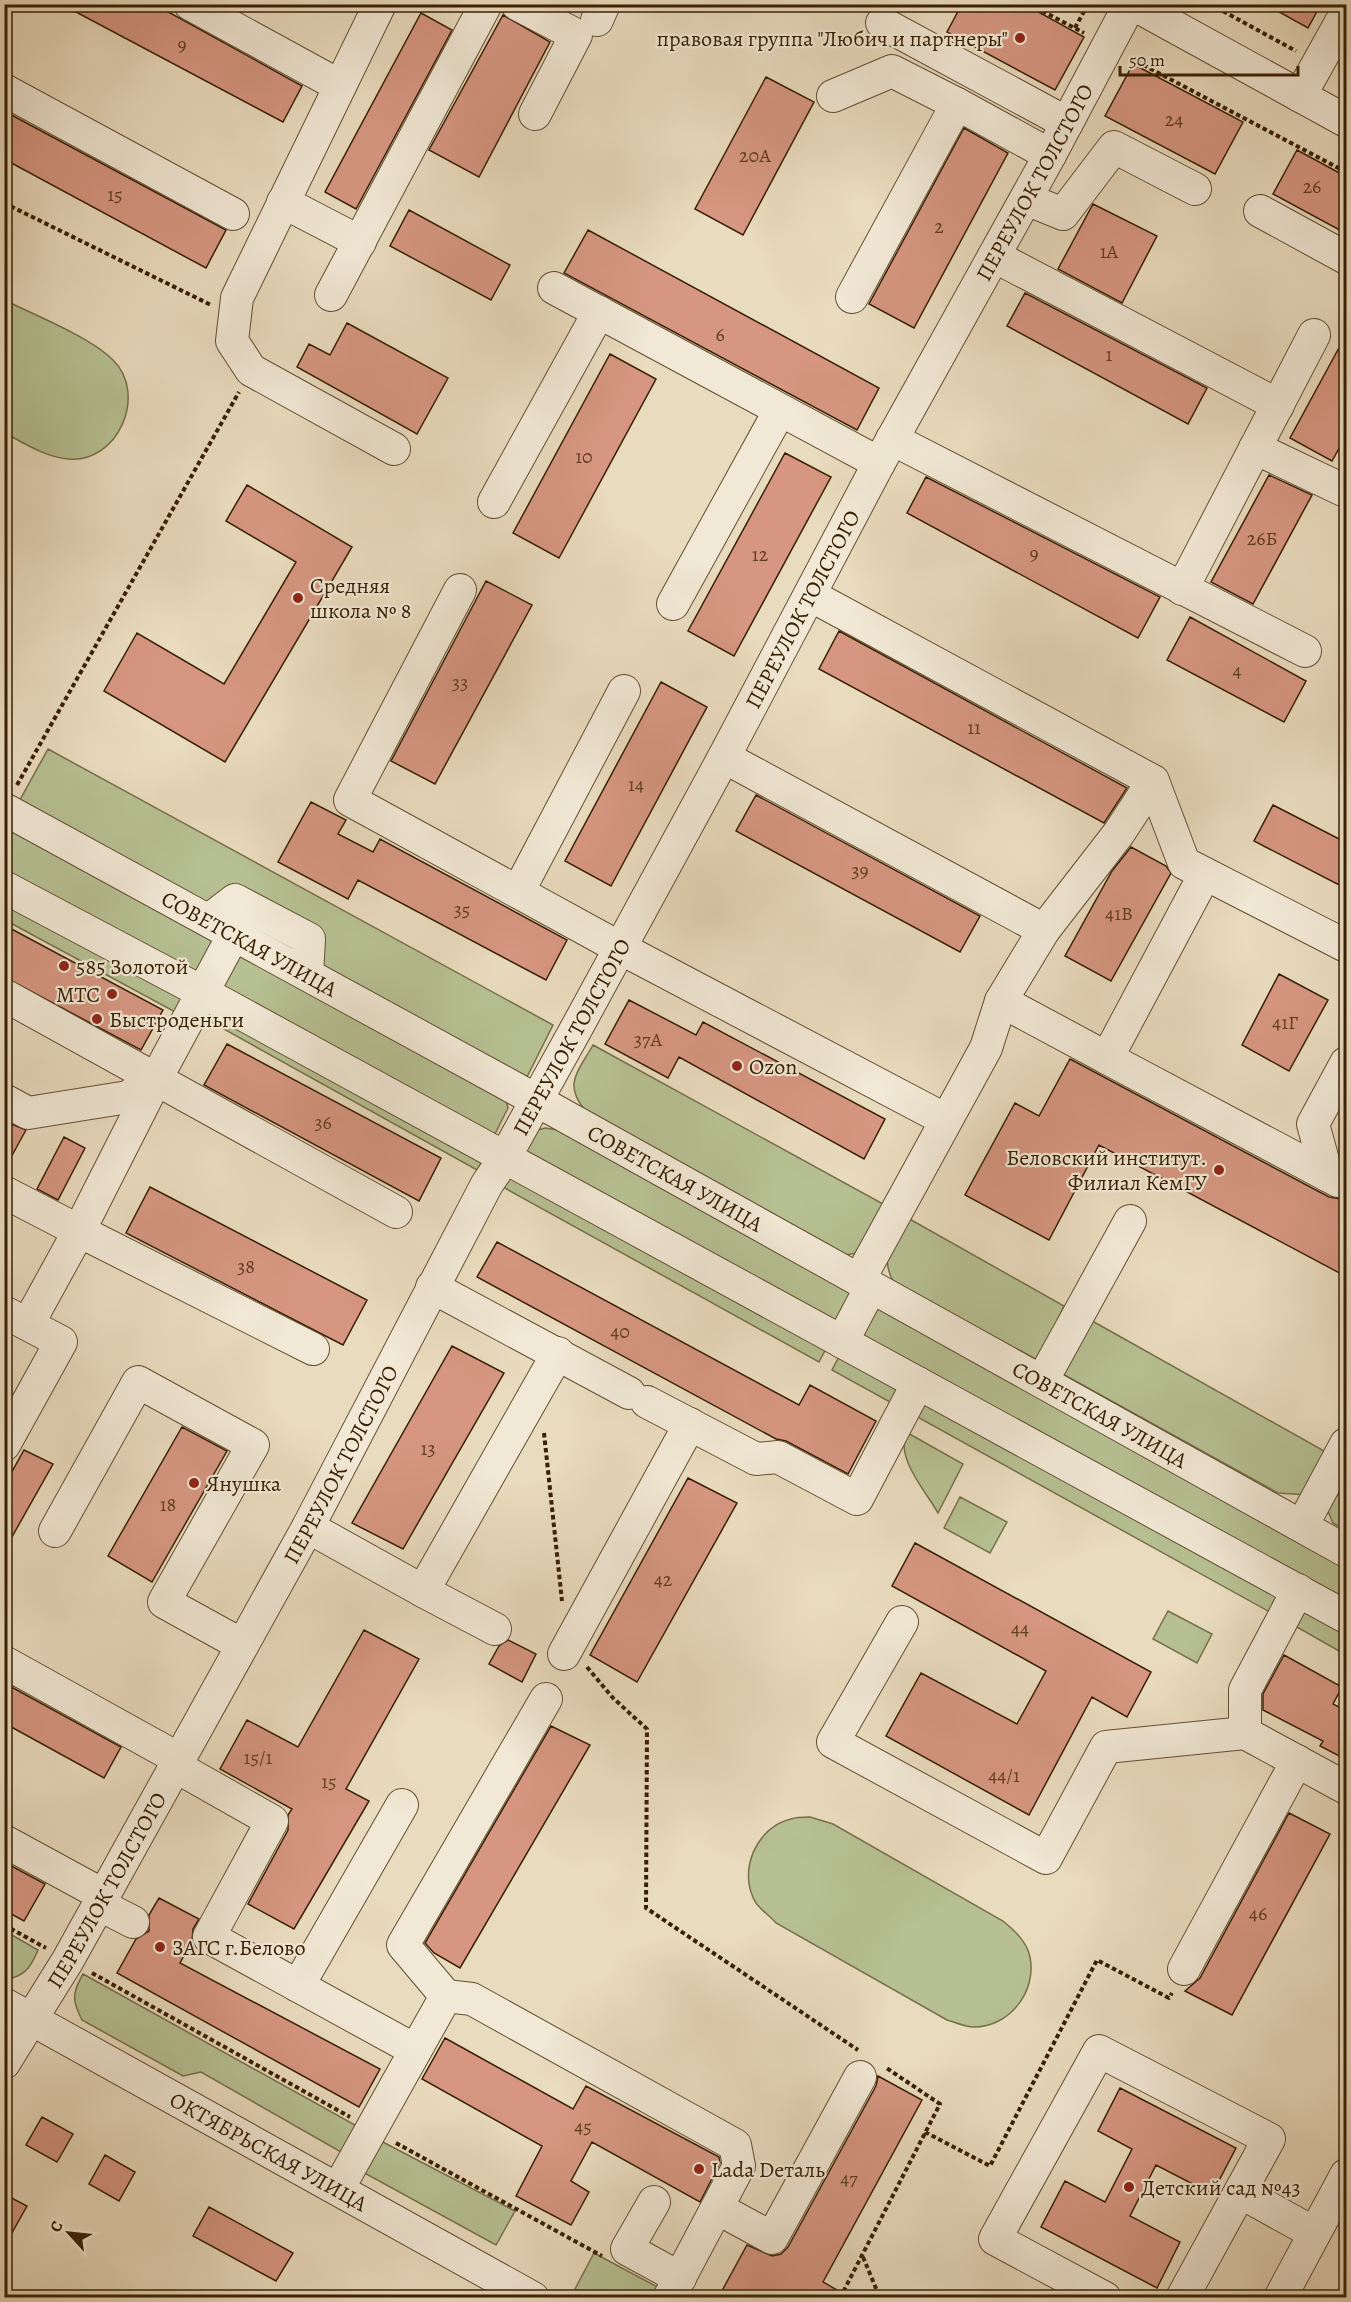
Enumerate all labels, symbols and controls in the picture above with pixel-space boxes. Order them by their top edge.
place label: правовая группа "Любич и партнеры" [656,24,1008,54]
house number: 9 [177,31,187,58]
marker: правовая группа "Любич и партнеры" [1013,31,1027,45]
scale bar [1120,39,1298,77]
text: 50 m [1129,48,1165,72]
street label: ПЕРЕУЛОК ТОЛСТОГО [969,79,1101,287]
house number: 24 [1165,106,1183,133]
house number: 20А [739,142,771,169]
house number: 26 [1303,173,1321,200]
house number: 15 [107,181,123,208]
house number: 2 [934,213,944,240]
house number: 1А [1100,238,1119,265]
house number: 6 [715,321,725,348]
house number: 1 [1106,341,1113,368]
house number: 10 [575,443,593,470]
street label: ПЕРЕУЛОК ТОЛСТОГО [738,505,868,714]
house number: 26Б [1247,525,1277,552]
house number: 9 [1029,540,1039,567]
house number: 12 [752,541,769,568]
place label: Средняя школа № 8 [310,571,412,626]
marker: Средняя школа № 8 [291,591,305,605]
house number: 4 [1232,657,1242,684]
house number: 33 [452,669,468,696]
house number: 11 [967,714,981,741]
house number: 14 [628,771,644,798]
house number: 39 [851,857,869,884]
street label: СОВЕТСКАЯ УЛИЦА [156,884,343,1005]
house number: 35 [454,896,470,923]
house number: 41В [1105,900,1133,927]
street label: ПЕРЕУЛОК ТОЛСТОГО [506,933,638,1141]
place label: 585 Золотой [76,952,188,982]
marker: 585 Золотой [57,959,71,973]
place label: МТС [56,980,100,1010]
marker: МТС [105,987,119,1001]
place label: Быстроденьги [109,1005,244,1035]
house number: 41Г [1272,1009,1298,1036]
marker: Быстроденьги [90,1012,104,1026]
house number: 37А [634,1026,663,1053]
place label: Ozon [749,1052,797,1082]
marker: Ozon [730,1059,744,1073]
house number: 36 [314,1109,332,1136]
street label: СОВЕТСКАЯ УЛИЦА [582,1118,769,1240]
place label: Беловский институт. Филиал КемГУ [1006,1143,1207,1198]
marker: Беловский институт. Филиал КемГУ [1212,1163,1226,1177]
house number: 38 [237,1253,255,1280]
house number: 40 [610,1318,630,1345]
street label: СОВЕТСКАЯ УЛИЦА [1007,1354,1194,1476]
street label: ПЕРЕУЛОК ТОЛСТОГО [277,1360,406,1569]
house number: 13 [420,1435,436,1462]
place label: Янушка [206,1469,282,1499]
marker: Янушка [187,1476,201,1490]
house number: 18 [160,1491,176,1518]
house number: 42 [654,1566,673,1593]
house number: 44 [1011,1615,1029,1642]
house number: 15/1 [244,1744,273,1771]
house number: 44/1 [988,1762,1020,1789]
house number: 15 [321,1768,337,1795]
street label: ПЕРЕУЛОК ТОЛСТОГО [40,1787,174,1994]
house number: 46 [1249,1900,1267,1927]
place label: ЗАГС г.Белово [172,1933,306,1963]
marker: ЗАГС г.Белово [153,1940,167,1954]
street label: ОКТЯБРЬСКАЯ УЛИЦА [164,2085,373,2220]
house number: 45 [574,2113,592,2140]
place label: Lada Dеталь [711,2155,825,2185]
marker: Lada Dеталь [692,2162,706,2176]
house number: 47 [840,2165,858,2192]
place label: Детский сад №43 [1141,2173,1301,2203]
marker: Детский сад №43 [1122,2180,1136,2194]
north arrow [39,2203,99,2263]
text: С [44,2217,69,2236]

